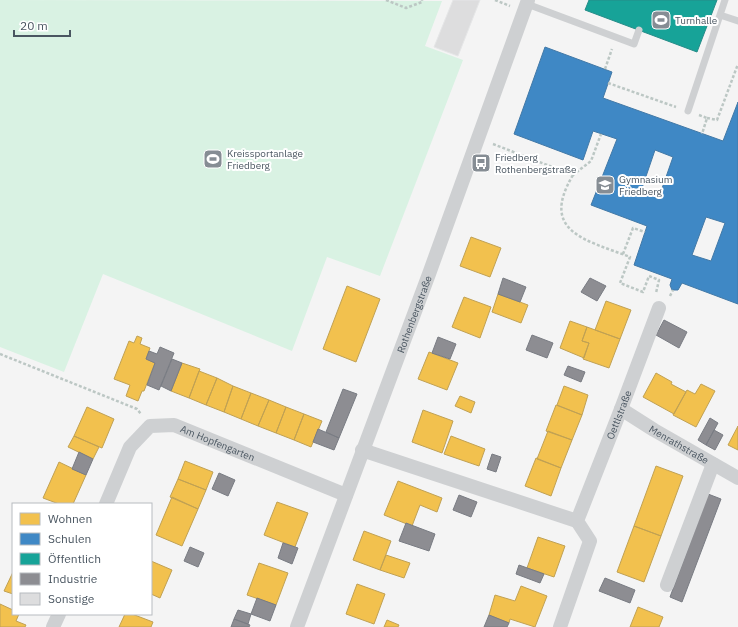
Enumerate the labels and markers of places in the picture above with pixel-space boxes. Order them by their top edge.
sports icon: Turnhalle [650,9,672,31]
place label: Turnhalle [675,14,718,27]
place label: Kreissportanlage Friedberg [227,147,303,172]
sports icon: Kreissportanlage Friedberg [202,148,224,170]
place label: Friedberg Rothenbergstraße [495,151,577,176]
bus stop icon: Friedberg Rothenbergstraße [470,152,492,174]
place label: Gymnasium Friedberg [619,173,672,198]
school or university icon: Gymnasium Friedberg [594,174,616,196]

